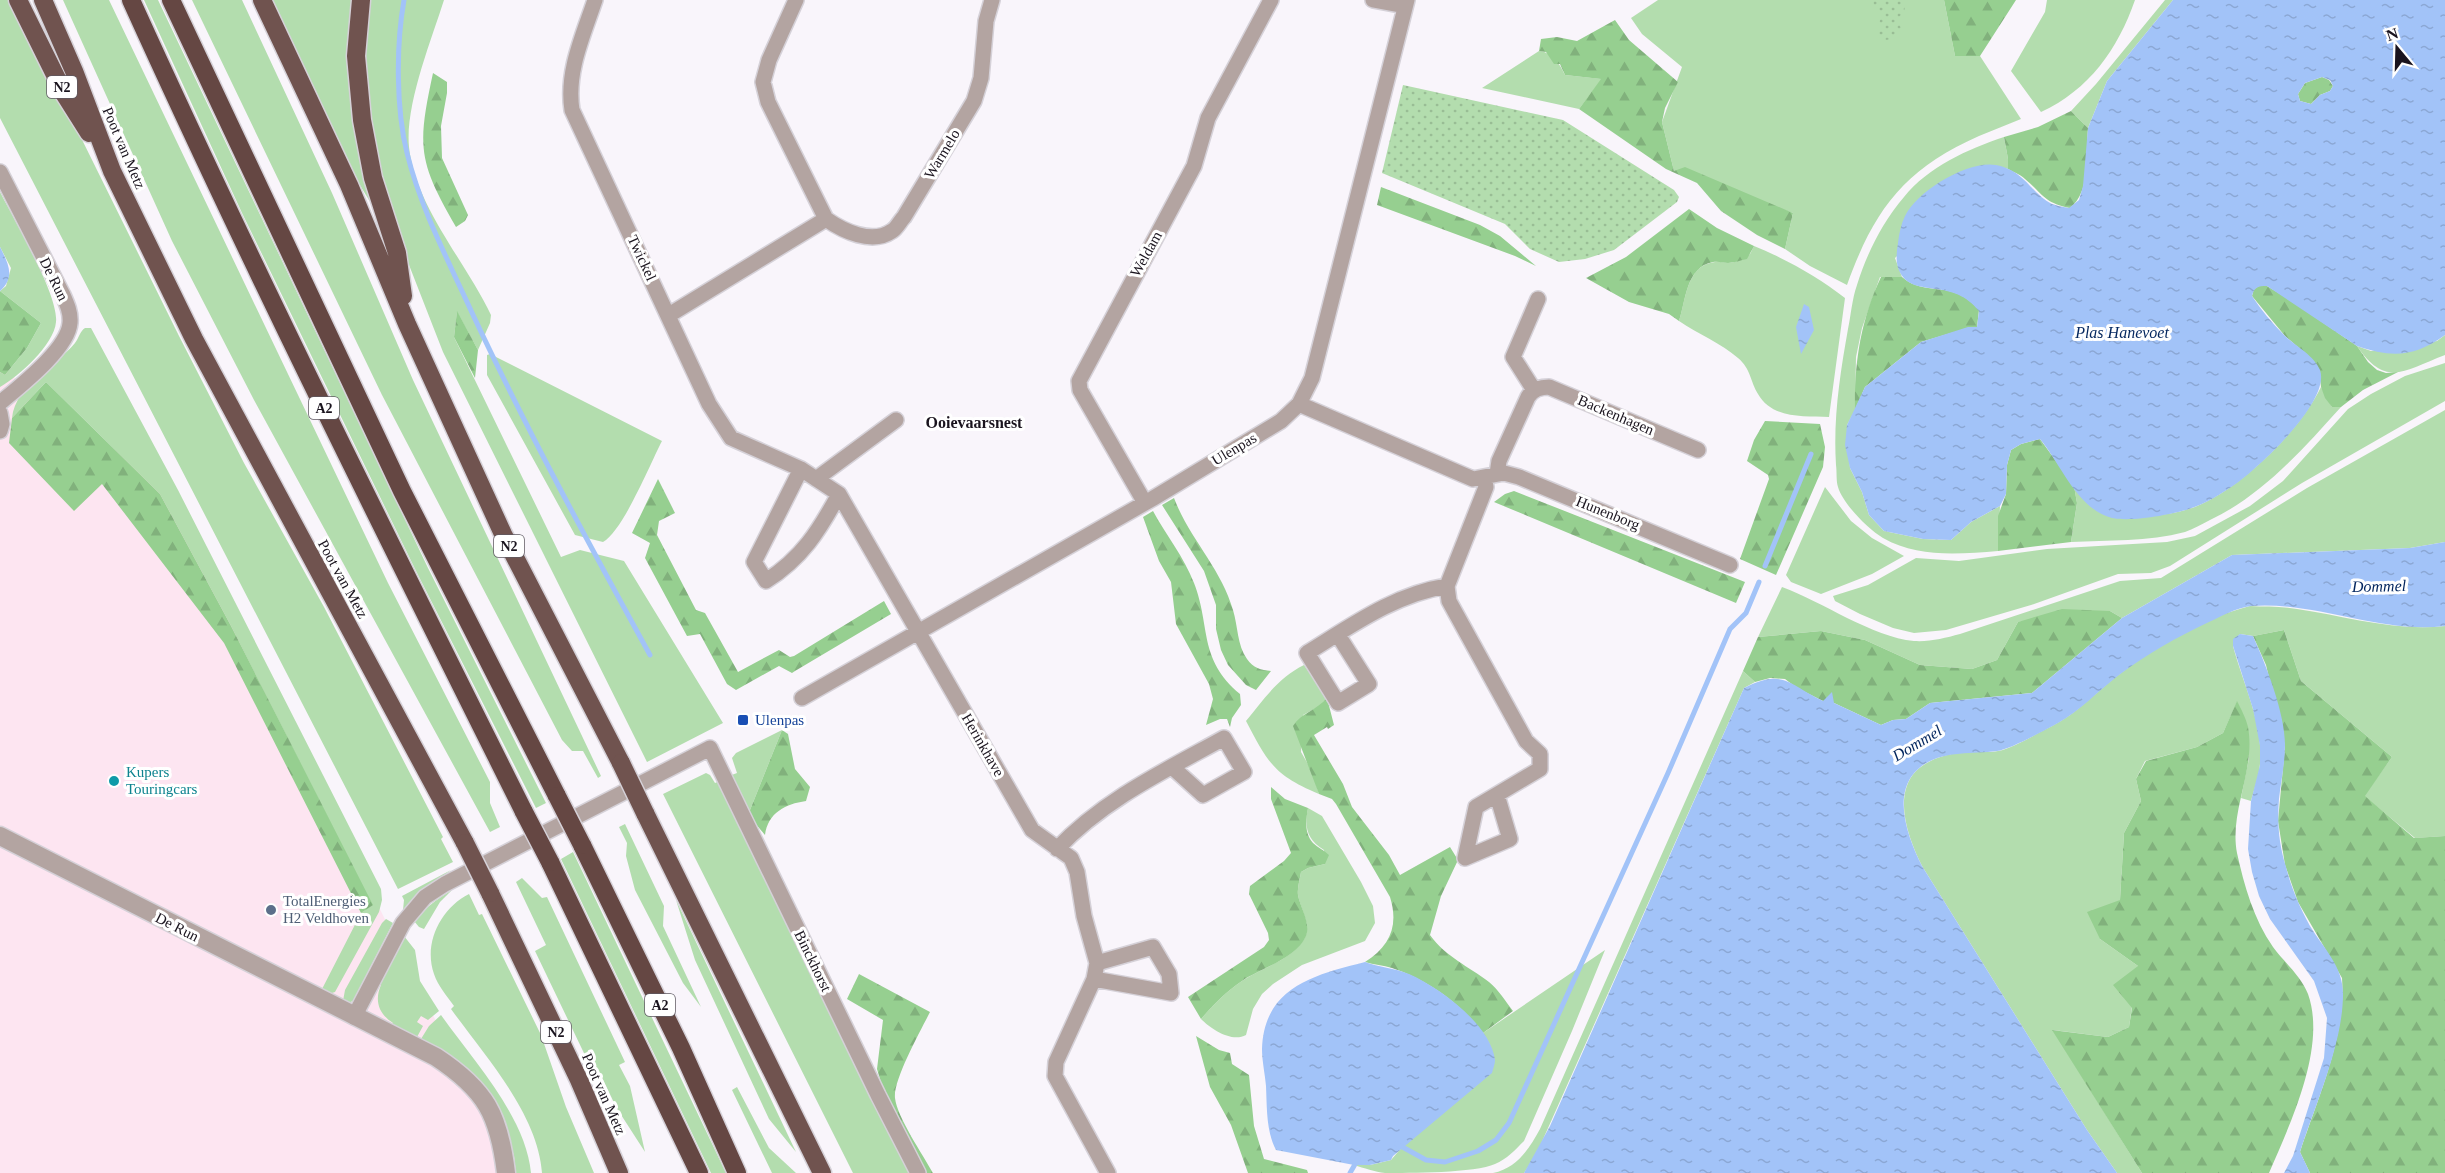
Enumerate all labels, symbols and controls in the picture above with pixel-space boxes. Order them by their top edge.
north arrow [2367,18,2427,78]
text: N [2384,24,2401,44]
road number: N2 [47,76,77,98]
street label: Poot van Metz [100,105,149,192]
street label: Warmelo [921,126,963,182]
street label: Weldam [1127,228,1165,280]
street label: Twickel [625,233,659,283]
street label: De Run [37,255,72,304]
water label: Plas Hanevoet [2074,324,2169,341]
street label: Backenhagen [1576,392,1657,438]
road number: A2 [309,397,339,419]
district label: Ooievaarsnest [926,414,1023,431]
street label: Ulenpas [1209,429,1259,469]
street label: Hunenborg [1574,493,1643,533]
road number: N2 [494,535,524,557]
street label: Poot van Metz [315,537,371,621]
water label: Dommel [2351,577,2407,595]
street label: Herinkhave [959,711,1008,780]
place label: Ulenpas [755,712,804,728]
marker: Ulenpas [736,713,750,727]
water label: Dommel [1889,721,1945,765]
place label: Kupers Touringcars [126,764,198,797]
marker: Kupers Touringcars [107,774,121,788]
place label: TotalEnergies H2 Veldhoven [283,893,369,926]
marker: TotalEnergies H2 Veldhoven [264,903,278,917]
street label: De Run [153,909,202,945]
street label: Binckhorst [791,928,835,995]
road number: A2 [645,994,675,1016]
road number: N2 [541,1021,571,1043]
street label: Poot van Metz [579,1051,629,1138]

